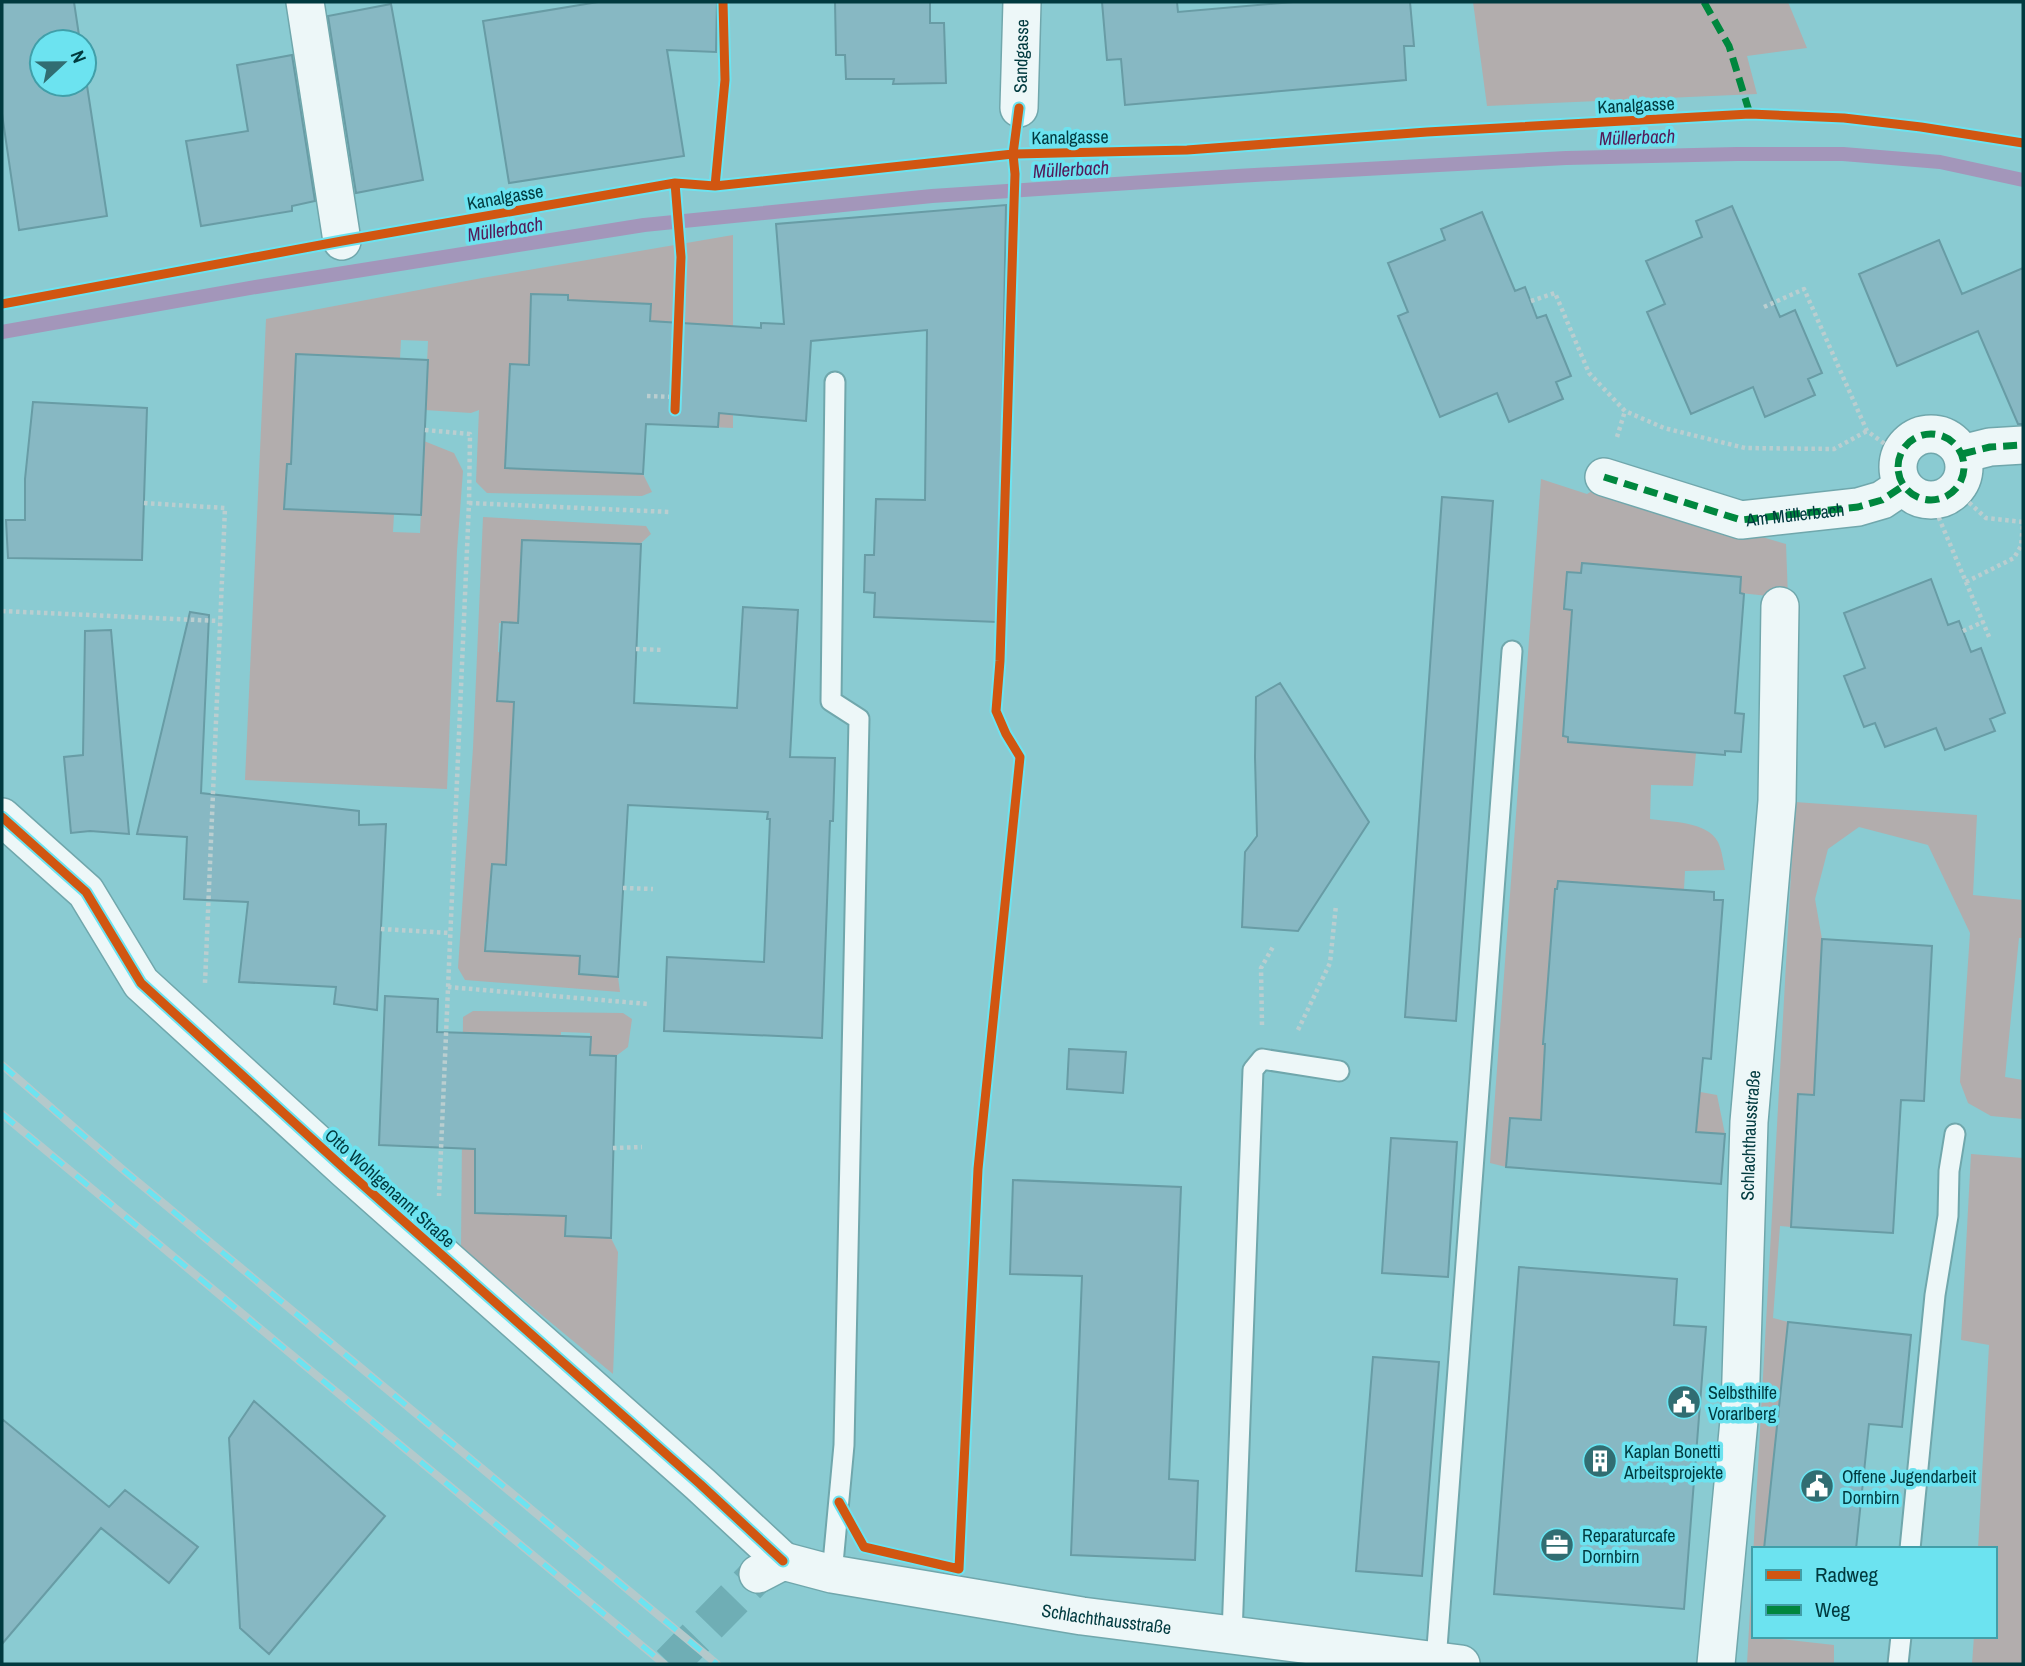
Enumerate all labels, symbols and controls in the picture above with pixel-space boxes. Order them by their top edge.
street label: Sandgasse [1007,19,1034,93]
north arrow [28,28,98,98]
text: N [65,47,93,67]
street label: Kanalgasse [1597,90,1675,120]
water label: Müllerbach [1598,123,1676,151]
street label: Kanalgasse [1031,124,1109,150]
water label: Müllerbach [1032,154,1110,184]
street label: Kanalgasse [465,178,545,216]
water label: Müllerbach [465,210,545,248]
street label: Am Müllerbach [1744,496,1845,532]
street label: Schlachthausstraße [1734,1069,1766,1201]
street label: Otto Wohlgenannt Straße [320,1123,460,1253]
place label: Selbsthilfe Vorarlberg [1708,1380,1777,1426]
public building icon: Selbsthilfe Vorarlberg [1665,1383,1703,1421]
place label: Kaplan Bonetti Arbeitsprojekte [1623,1439,1723,1485]
building icon: Kaplan Bonetti Arbeitsprojekte [1581,1442,1619,1480]
place label: Offene Jugendarbeit Dornbirn [1842,1464,1976,1510]
public building icon: Offene Jugendarbeit Dornbirn [1798,1467,1836,1505]
place label: Reparaturcafe Dornbirn [1582,1523,1676,1569]
office icon: Reparaturcafe Dornbirn [1538,1526,1576,1564]
legend [1752,1547,1997,1638]
text: Radweg [1815,1560,1879,1589]
text: Weg [1815,1595,1851,1624]
street label: Schlachthausstraße [1040,1597,1173,1640]

